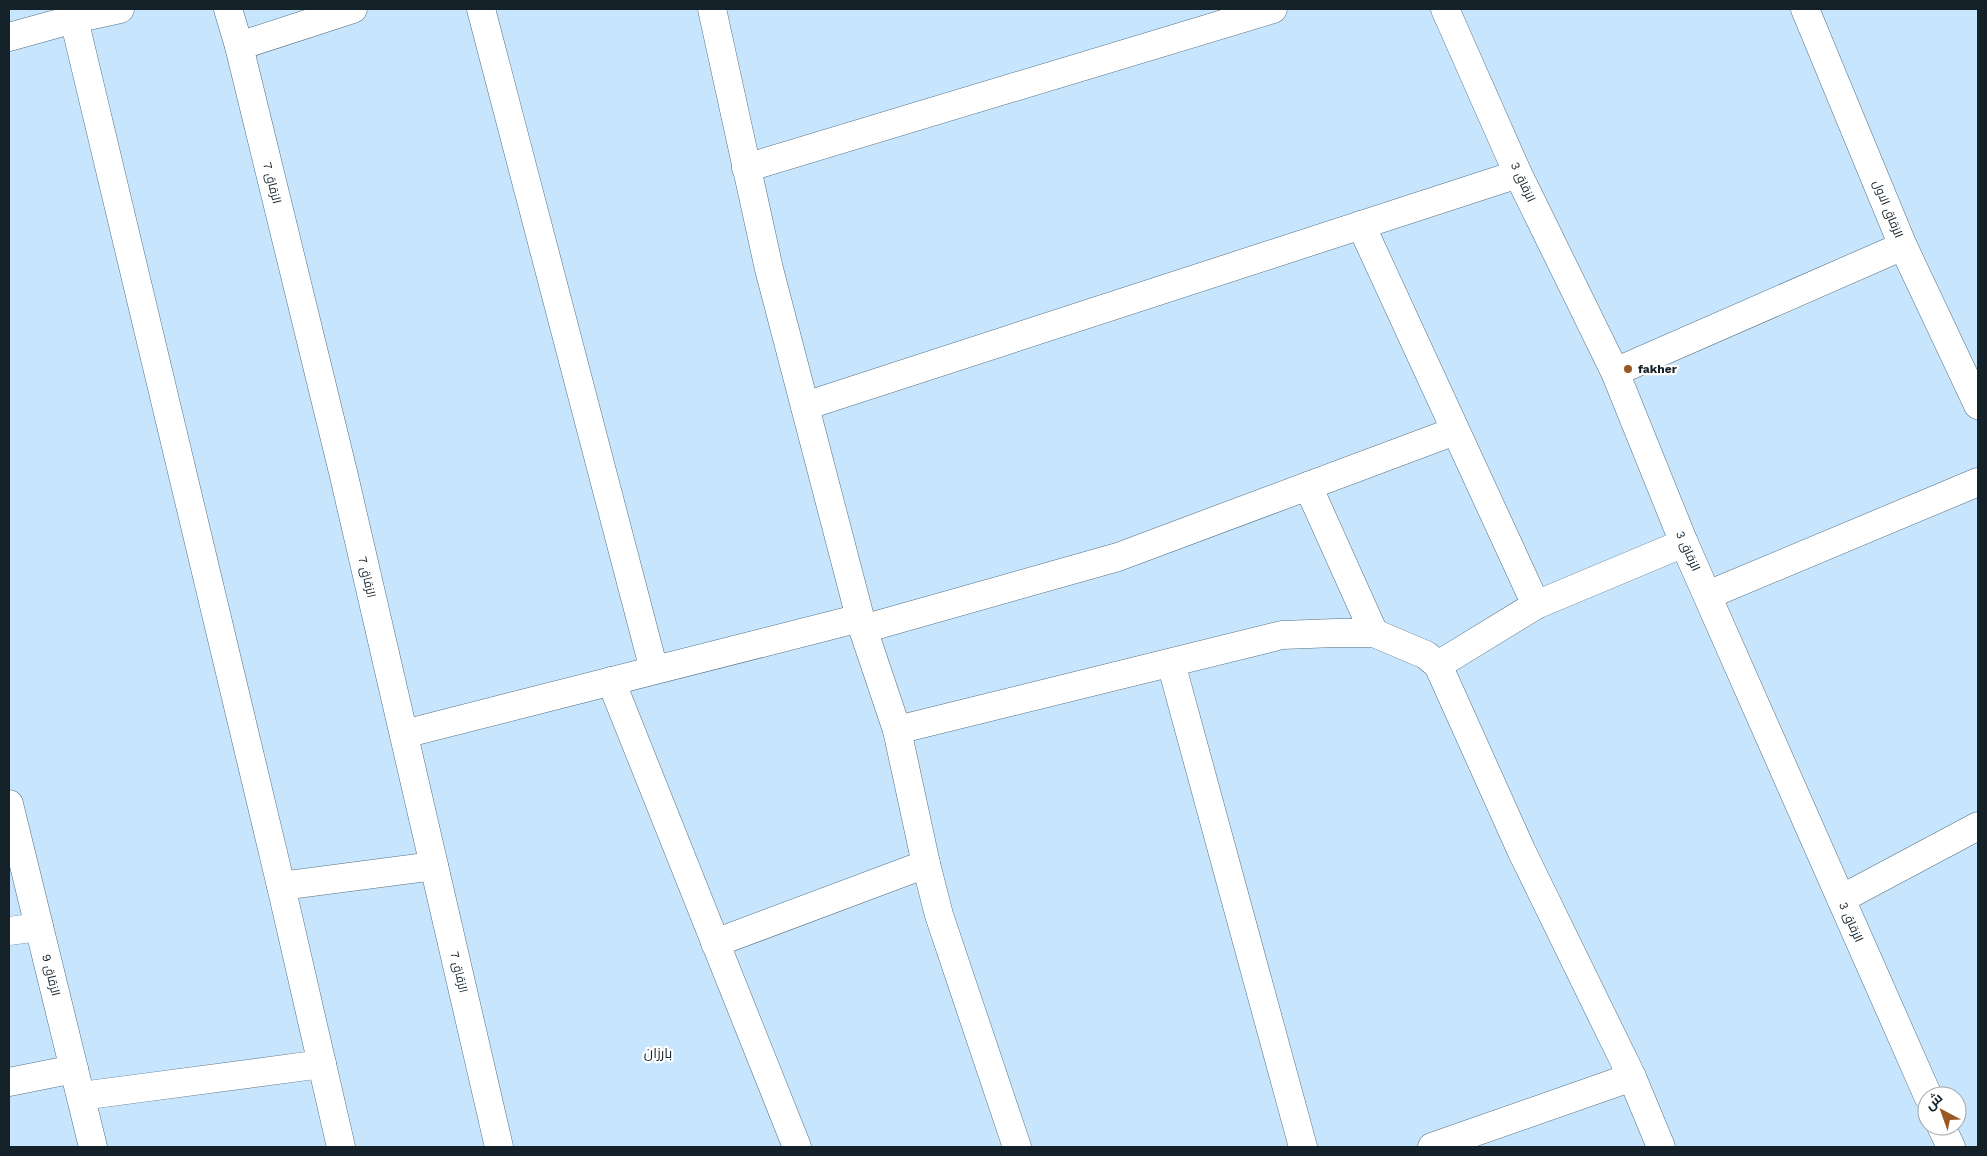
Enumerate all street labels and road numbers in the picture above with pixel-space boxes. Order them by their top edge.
street label: الزقاق 3 [1508,160,1538,204]
street label: الزقاق 7 [260,161,284,205]
street label: الزقاق الاول [1870,178,1906,240]
street label: الزقاق 3 [1673,529,1703,573]
street label: الزقاق 7 [355,555,379,599]
street label: الزقاق 3 [1836,900,1866,944]
street label: الزقاق 7 [447,950,471,994]
street label: الزقاق 9 [39,953,63,997]

